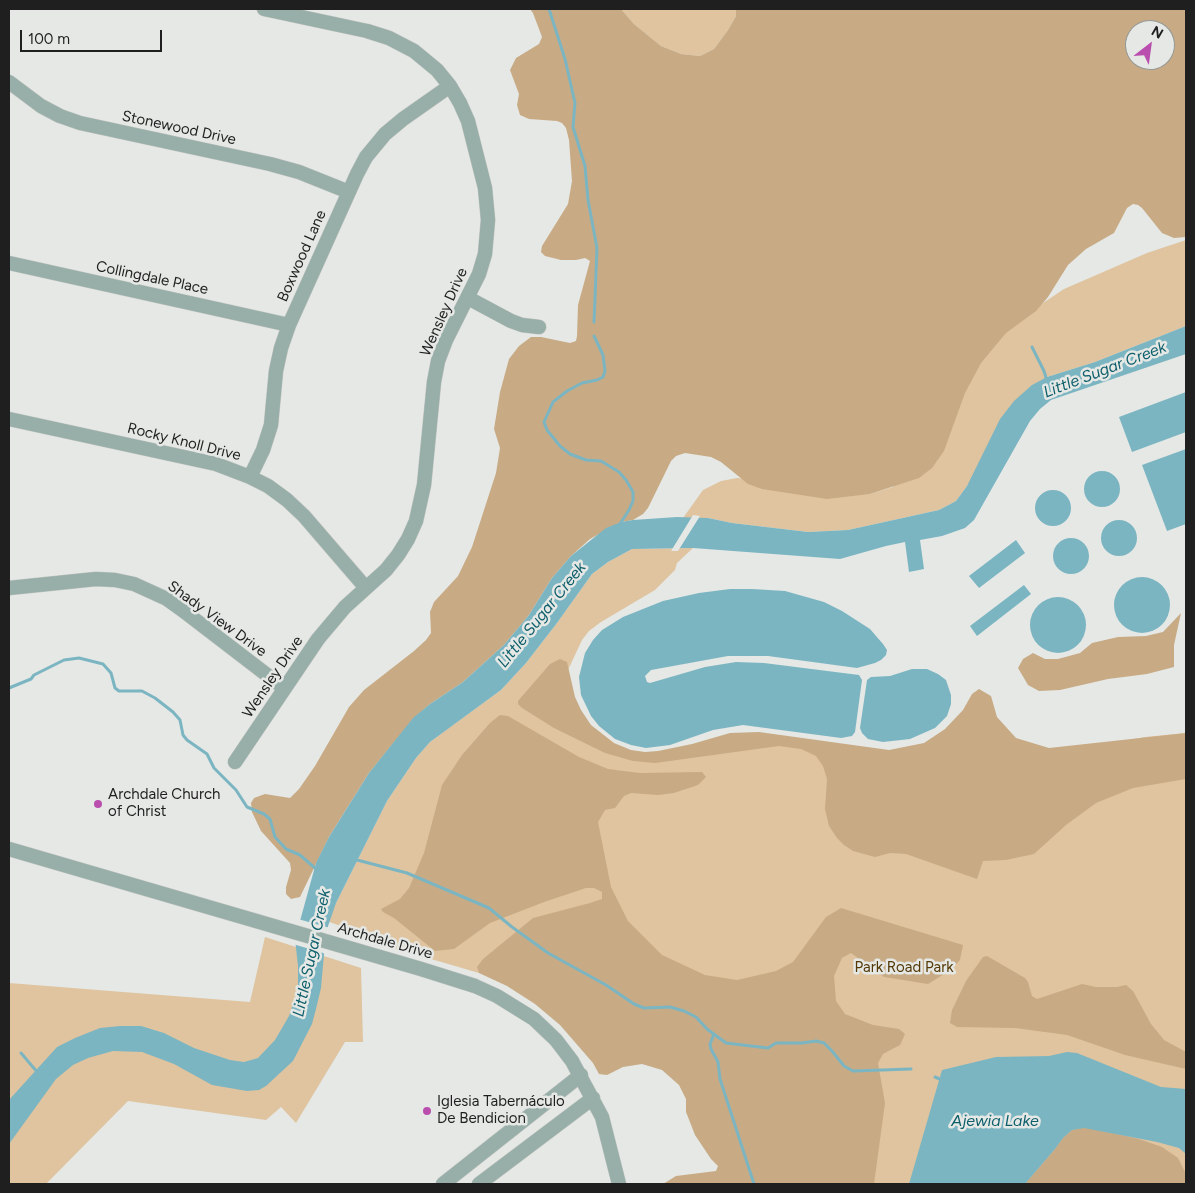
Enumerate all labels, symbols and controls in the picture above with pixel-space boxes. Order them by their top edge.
scale bar [22,20,165,52]
north arrow [1125,20,1175,70]
text: N [1148,22,1166,43]
text: 100 m [28,30,70,48]
street label: Stonewood Drive [120,107,238,149]
street label: Boxwood Lane [274,207,330,305]
street label: Collingdale Place [94,257,210,299]
street label: Wensley Drive [416,265,472,359]
water label: Little Sugar Creek [1041,338,1169,402]
street label: Rocky Knoll Drive [125,419,243,465]
water label: Little Sugar Creek [494,559,590,671]
street label: Shady View Drive [164,577,270,661]
street label: Wensley Drive [239,633,307,721]
place label: Archdale Church of Christ [108,786,220,821]
marker: Archdale Church of Christ [92,798,104,810]
water label: Little Sugar Creek [289,887,335,1019]
street label: Archdale Drive [335,919,435,963]
park label: Park Road Park [855,959,953,977]
place label: Iglesia Tabernáculo De Bendicion [437,1093,565,1128]
marker: Iglesia Tabernáculo De Bendicion [421,1105,433,1117]
water label: Ajewia Lake [951,1111,1039,1131]

